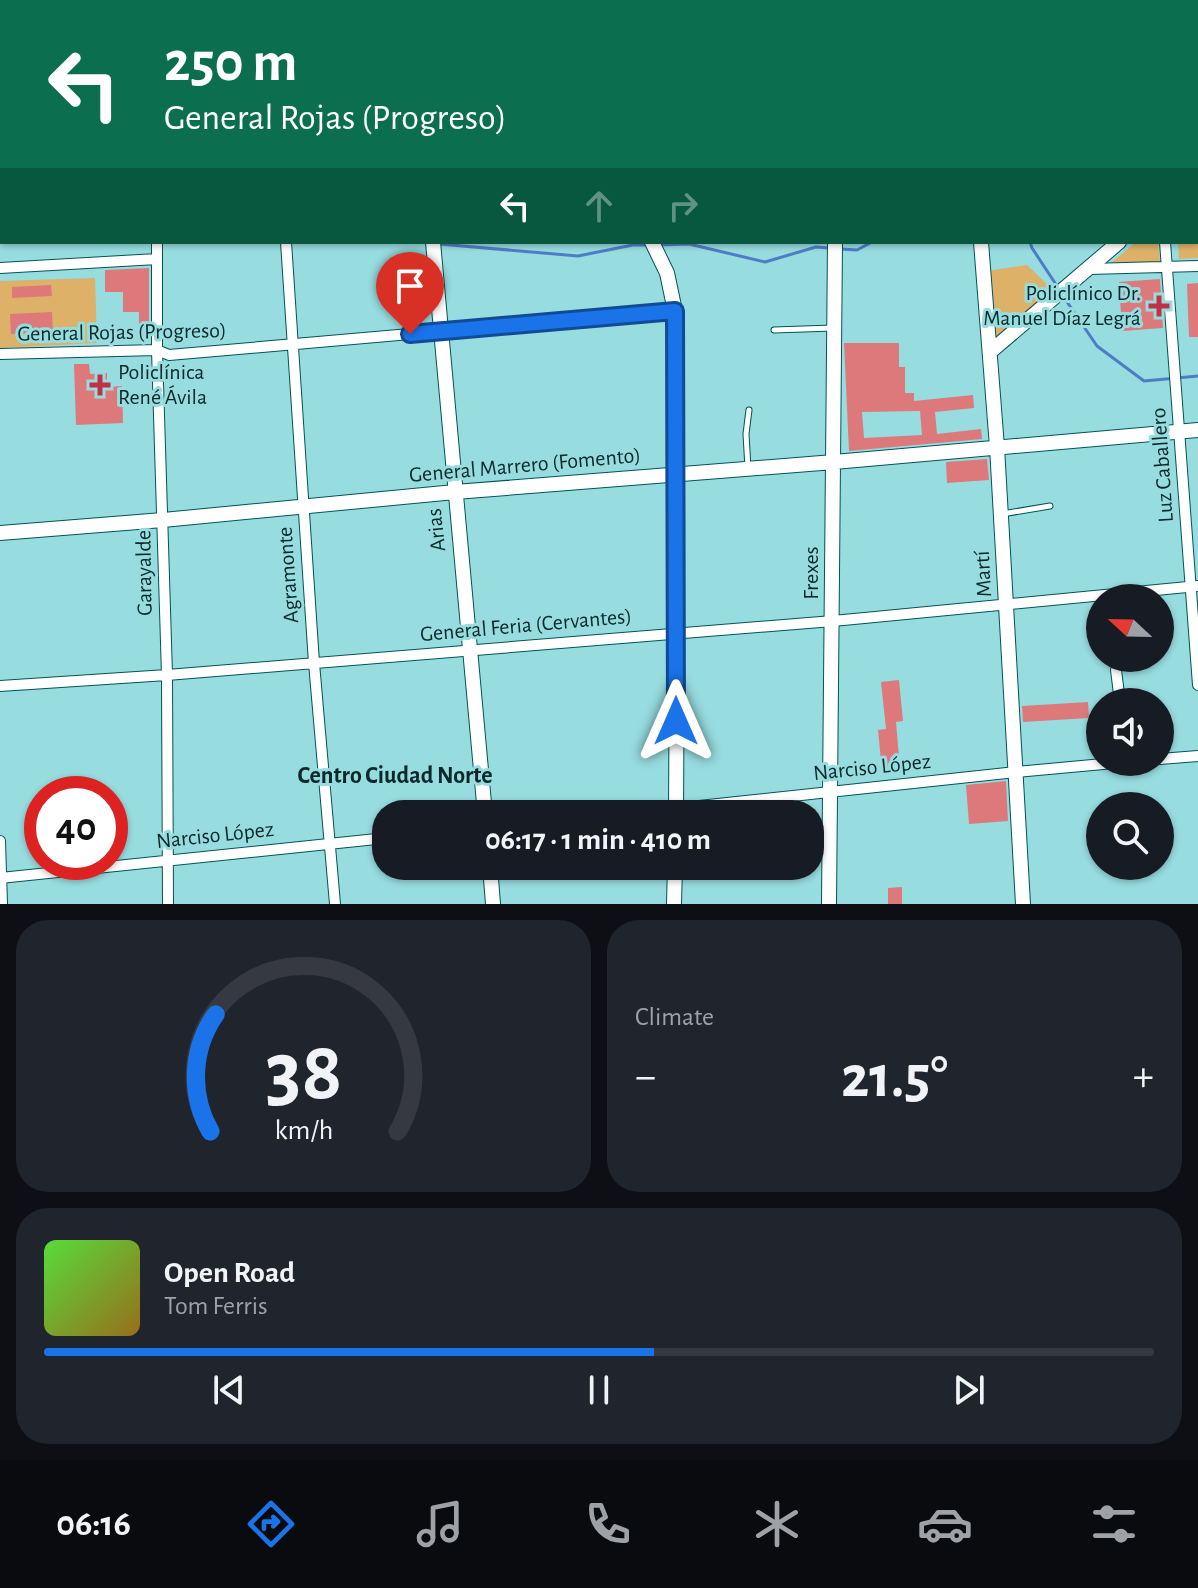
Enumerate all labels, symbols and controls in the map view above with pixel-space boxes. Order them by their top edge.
icon: left [32,32,136,136]
text: 250 m [164,35,297,91]
text: General Rojas (Progreso) [164,100,507,136]
icon: left [493,184,537,228]
icon: ahead [577,184,621,228]
icon: right [661,184,705,228]
pin [376,252,444,334]
icon: arrive [388,264,432,308]
place label: Policlínico Dr. Manuel Díaz Legrá [983,282,1141,329]
marker: Policlínico Dr. Manuel Díaz Legrá [1148,295,1170,317]
street label: General Rojas (Progreso) [17,319,227,345]
place label: Policlínica René Ávila [118,361,207,408]
marker: Policlínica René Ávila [89,374,111,396]
street label: Luz Caballero [1147,407,1177,523]
street label: General Marrero (Fomento) [408,444,642,486]
street label: Arias [423,507,449,553]
street label: Agramonte [274,526,302,624]
street label: Garayalde [132,530,156,616]
street label: Frexes [800,546,822,600]
street label: Martí [971,550,995,598]
north arrow [1086,584,1174,672]
map controls [1086,584,1174,880]
street label: General Feria (Cervantes) [419,605,633,645]
position arrow [634,679,718,763]
button: sound [1086,688,1174,776]
street label: Narciso López [812,750,932,784]
district label: Centro Ciudad Norte [297,764,493,788]
speed limit sign: 40 [24,776,128,880]
button: search [1086,792,1174,880]
street label: Narciso López [155,818,275,852]
text: 06:17 · 1 min · 410 m [485,825,711,855]
text: Climate [635,1004,714,1030]
text: 38 [265,1031,342,1115]
text: 21.5° [841,1048,948,1108]
text: − [635,1055,656,1099]
text: + [1133,1055,1154,1099]
text: km/h [274,1116,333,1145]
text: Open Road [164,1258,295,1288]
text: Tom Ferris [164,1293,268,1319]
icon: previous [207,1368,251,1412]
icon: pause [577,1368,621,1412]
icon: next [947,1368,991,1412]
icon: directions [243,1496,299,1552]
icon: music [412,1496,468,1552]
icon: phone [580,1496,636,1552]
icon: climate [749,1496,805,1552]
icon: car [917,1496,973,1552]
icon: filters [1086,1496,1142,1552]
text: 06:16 [56,1506,131,1542]

